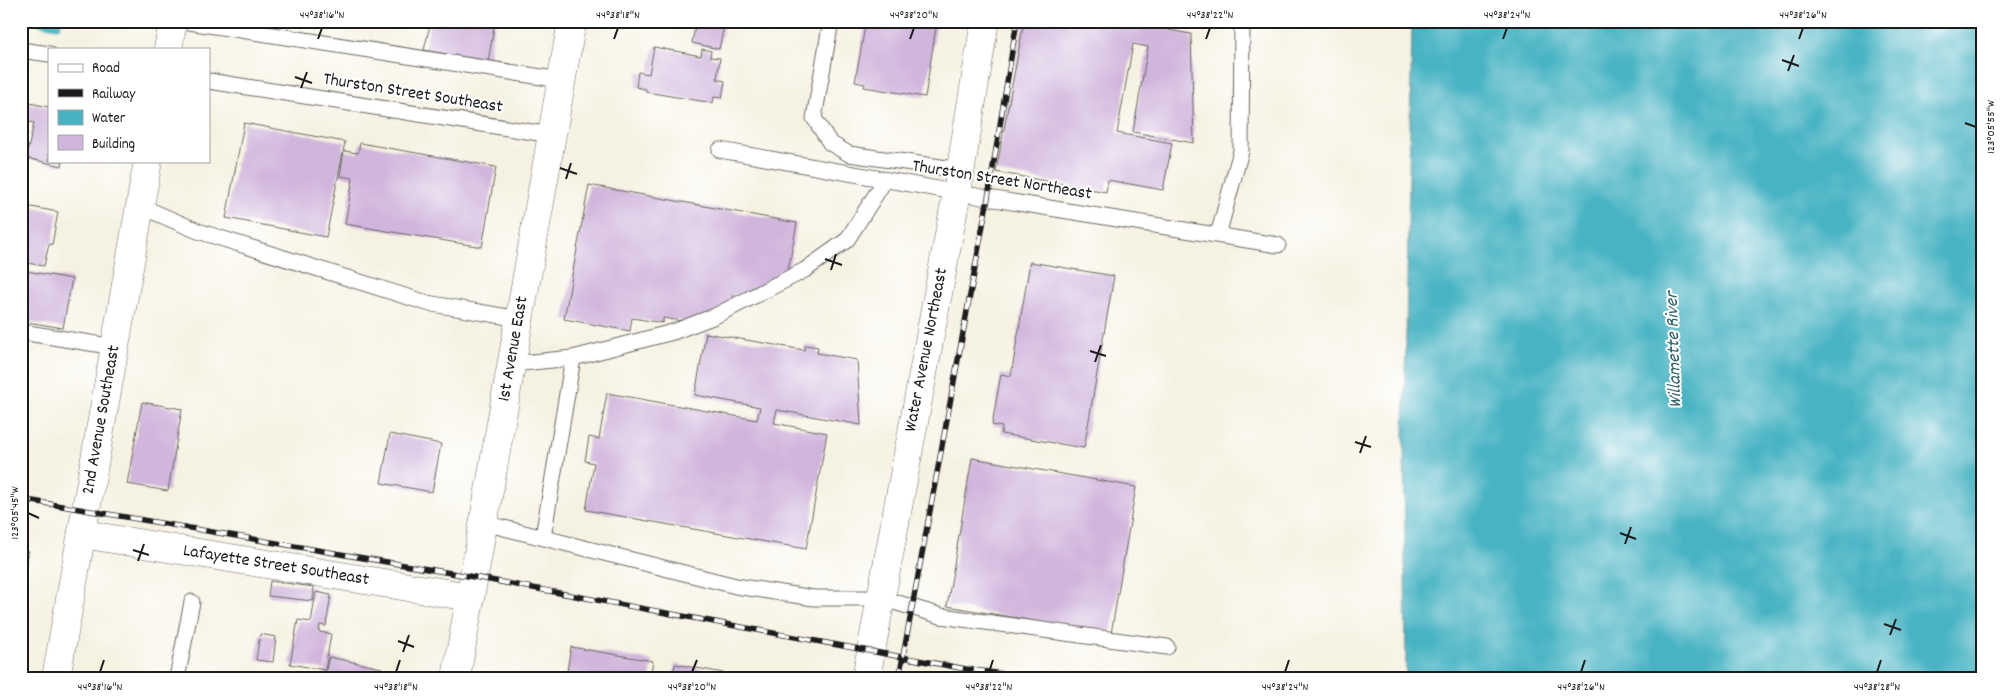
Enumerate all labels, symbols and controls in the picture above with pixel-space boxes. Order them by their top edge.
text: 44°38'16"N [299,7,345,24]
text: 44°38'18"N [596,7,640,24]
text: 44°38'20"N [890,7,938,24]
text: 44°38'22"N [1186,7,1234,24]
text: 44°38'24"N [1484,7,1530,24]
text: 44°38'26"N [1779,7,1827,24]
legend [48,48,210,162]
text: Road [92,58,120,80]
street label: Thurston Street Southeast [321,67,505,121]
text: Railway [92,84,136,106]
text: 123°05'55"W [1983,100,2000,154]
text: Water [92,108,126,130]
text: Building [92,134,135,156]
street label: Thurston Street Northeast [910,154,1094,208]
street label: Water Avenue Northeast [899,266,955,434]
water label: Willamette River [1659,289,1691,409]
street label: 1st Avenue East [492,294,536,404]
street label: 2nd Avenue Southeast [77,343,128,497]
text: 123°05'45"W [7,486,24,540]
street label: Lafayette Street Southeast [181,539,371,593]
text: 44°38'16"N [77,679,123,696]
text: 44°38'18"N [374,679,418,696]
text: 44°38'20"N [668,679,716,696]
text: 44°38'22"N [965,679,1013,696]
text: 44°38'24"N [1262,679,1308,696]
text: 44°38'26"N [1557,679,1605,696]
text: 44°38'28"N [1854,679,1900,696]

